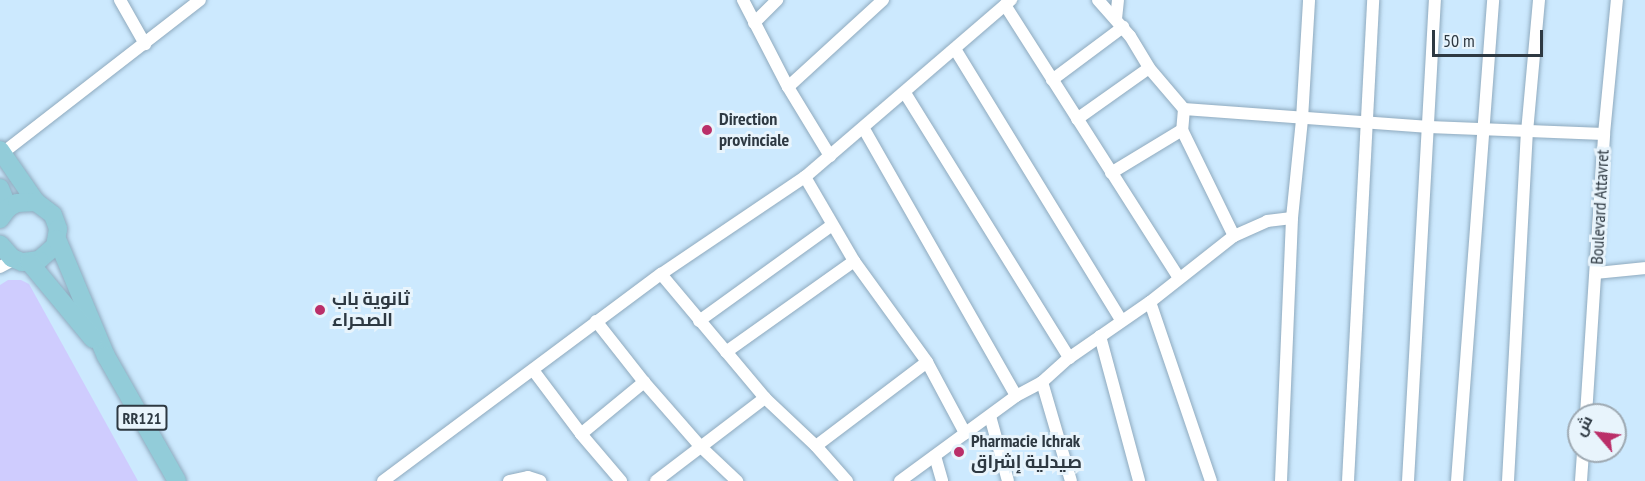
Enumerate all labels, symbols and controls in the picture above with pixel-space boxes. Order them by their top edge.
scale bar [1435,18,1546,56]
text: 50 m [1443,29,1475,52]
place label: Direction provinciale [719,109,789,152]
marker: Direction provinciale [700,123,714,137]
street label: Boulevard Attavret [1586,149,1614,265]
place label: ثانوية باب الصحراء [332,289,410,332]
marker: ثانوية باب الصحراء [313,303,327,317]
north arrow [1567,403,1627,463]
road number: RR121 [115,405,169,431]
text: ش [1569,412,1597,439]
place label: Pharmacie Ichrak صيدلية إشراق [971,431,1082,474]
marker: Pharmacie Ichrak صيدلية إشراق [952,445,966,459]

